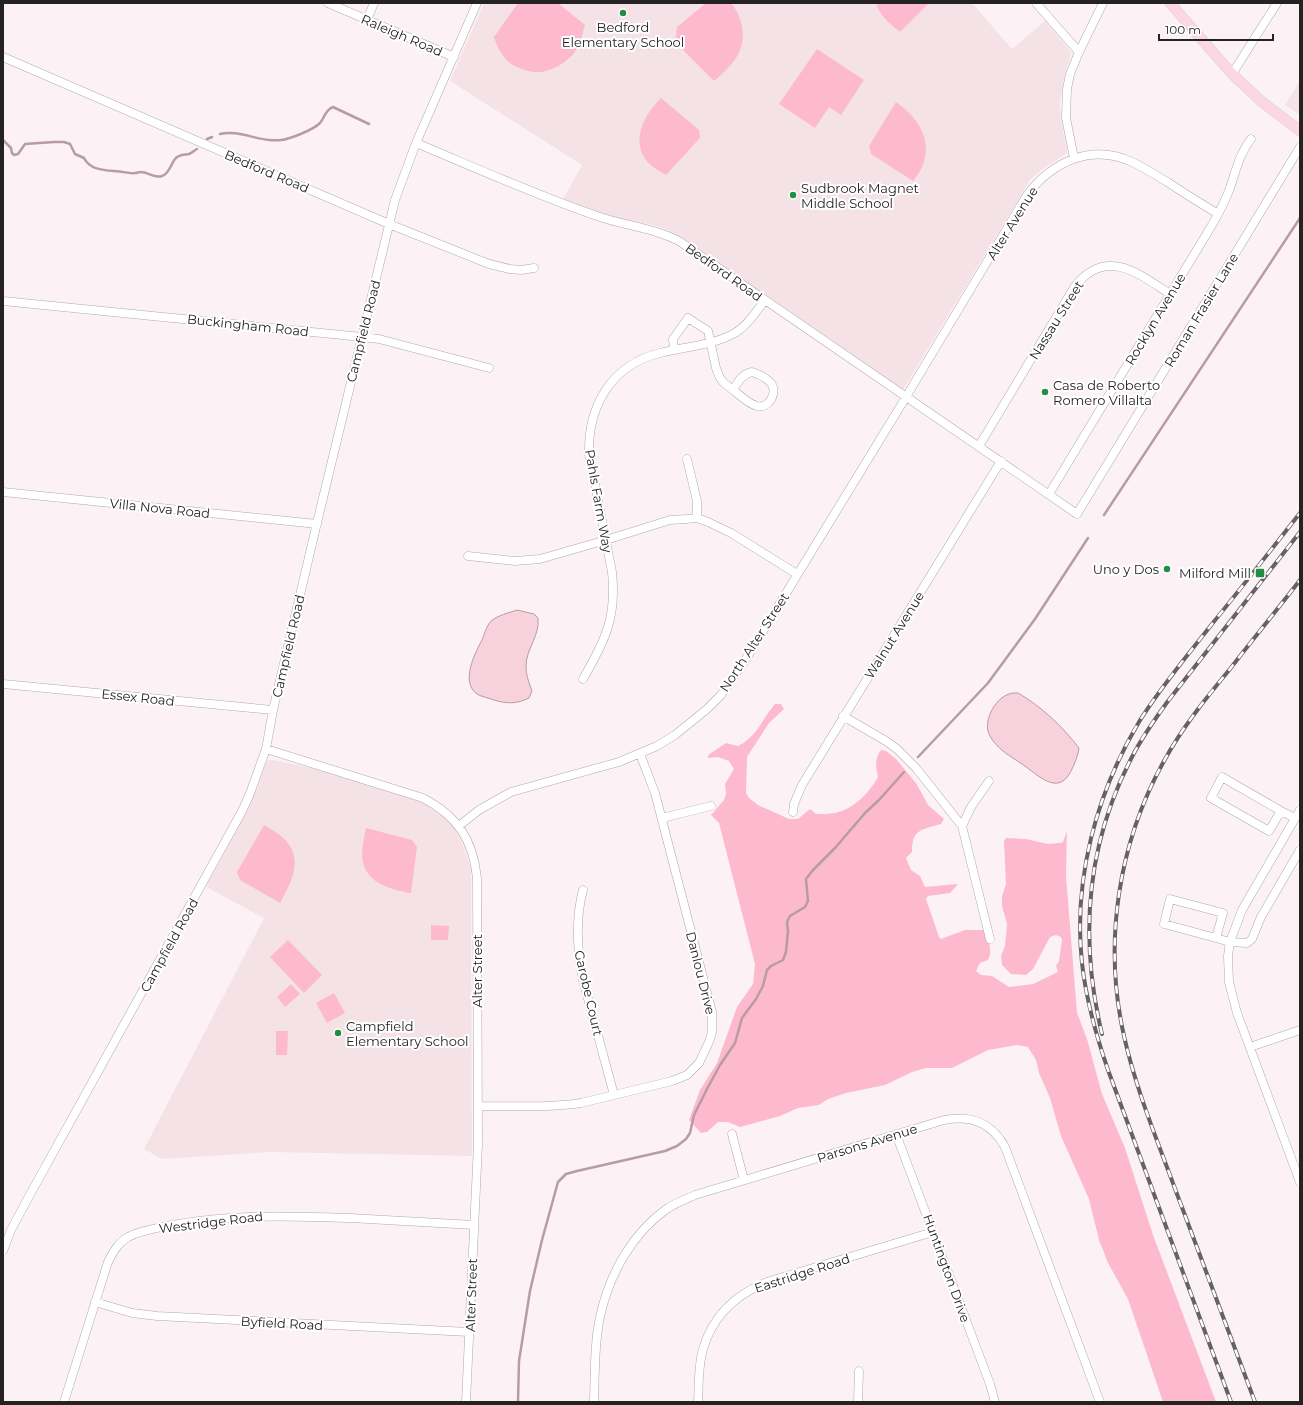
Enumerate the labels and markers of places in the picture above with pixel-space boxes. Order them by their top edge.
marker: Bedford Elementary School [618,8,628,18]
place label: Bedford Elementary School [562,19,684,50]
place label: Sudbrook Magnet Middle School [801,180,919,211]
marker: Sudbrook Magnet Middle School [788,190,798,200]
place label: Casa de Roberto Romero Villalta [1053,377,1160,408]
marker: Casa de Roberto Romero Villalta [1040,387,1050,397]
place label: Uno y Dos [1093,561,1159,577]
marker: Uno y Dos [1162,564,1172,574]
place label: Milford Mill [1179,565,1251,581]
marker: Milford Mill [1254,567,1266,579]
place label: Campfield Elementary School [346,1018,469,1049]
marker: Campfield Elementary School [333,1028,343,1038]

